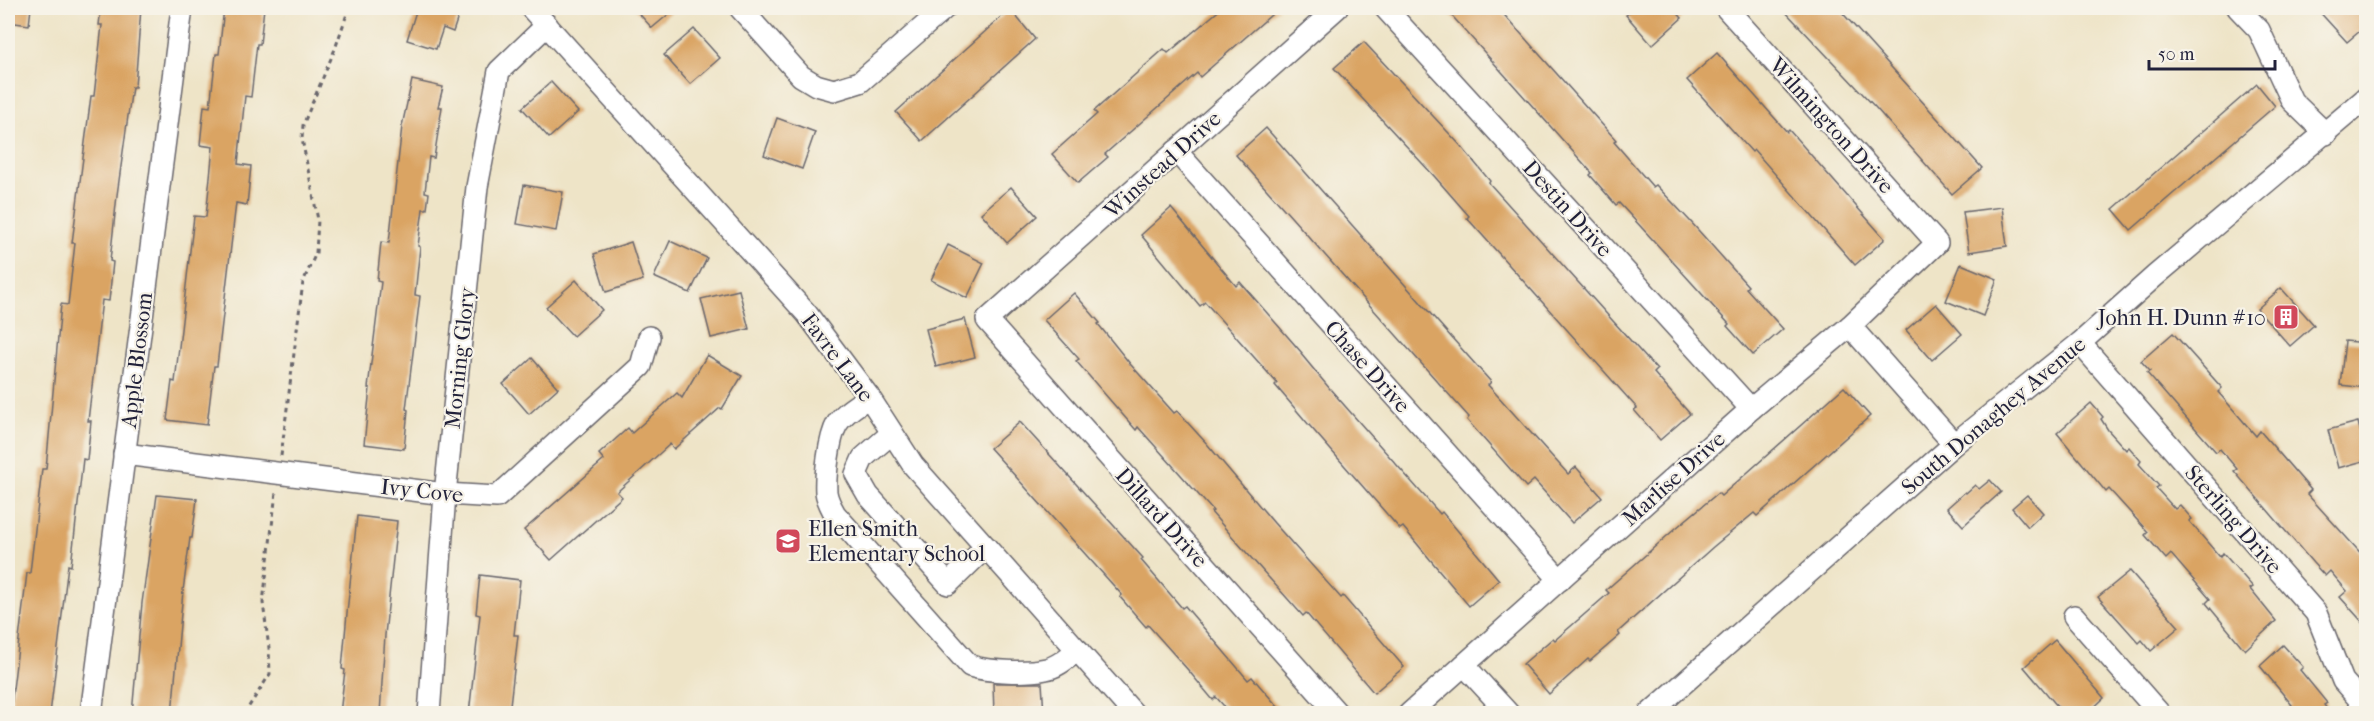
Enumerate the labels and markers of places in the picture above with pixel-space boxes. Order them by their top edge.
building icon: John H. Dunn #10 [2271,302,2301,332]
place label: John H. Dunn #10 [2096,305,2266,331]
place label: Ellen Smith Elementary School [808,516,985,567]
school or university icon: Ellen Smith Elementary School [773,526,803,556]

